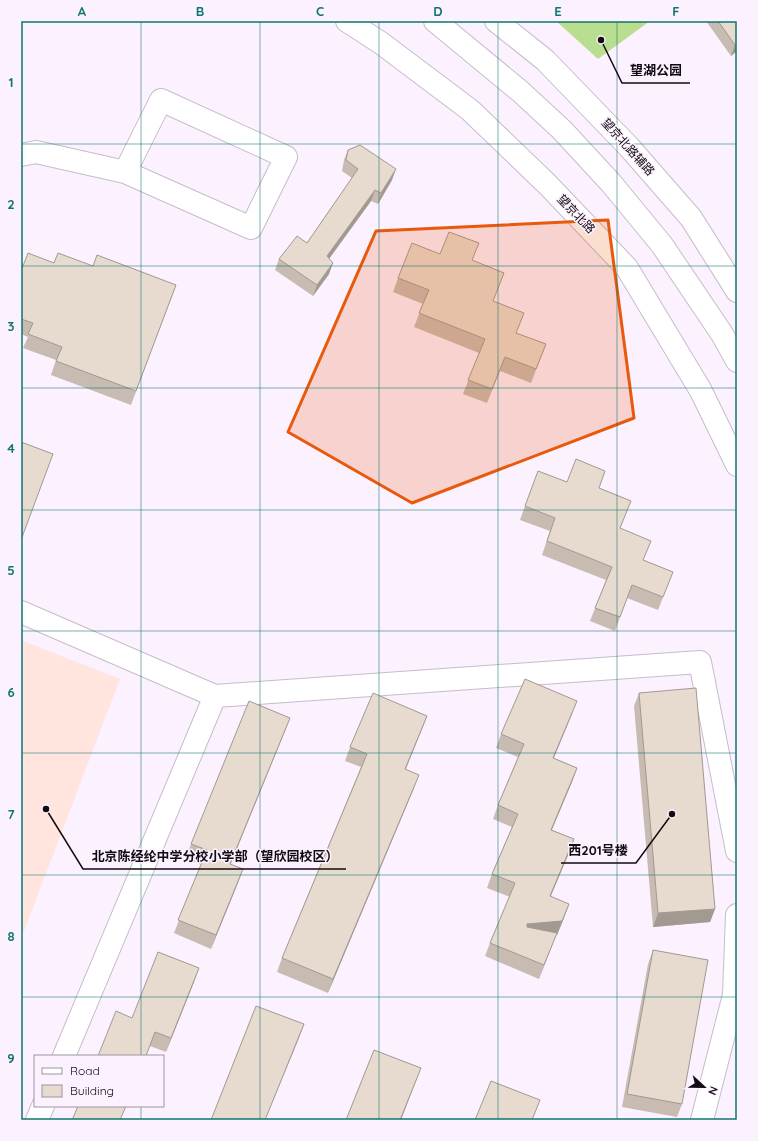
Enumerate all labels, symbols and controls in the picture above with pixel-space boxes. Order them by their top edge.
text: A [78,3,87,19]
text: B [196,3,204,19]
text: C [316,3,324,19]
text: D [433,3,443,19]
text: E [554,3,562,19]
text: F [672,3,680,19]
callout: 望湖公园 [622,58,690,83]
text: 望湖公园 [630,62,682,78]
text: 1 [8,74,14,90]
street label: 望京北路辅路 [599,115,658,178]
street label: 望京北路 [554,191,598,236]
text: 2 [7,196,15,212]
text: 3 [8,318,15,334]
text: 4 [7,440,15,456]
text: 5 [7,562,15,578]
text: 6 [7,684,15,700]
text: 7 [7,806,15,822]
callout: 西201号楼 [561,838,636,863]
text: 西201号楼 [568,842,628,858]
callout: 北京陈经纶中学分校小学部（望欣园校区） [83,844,346,869]
text: 北京陈经纶中学分校小学部（望欣园校区） [91,848,339,864]
text: 8 [7,928,15,944]
text: 9 [7,1050,15,1066]
legend [34,1055,164,1107]
text: Road [70,1063,100,1078]
north arrow [684,1067,724,1107]
text: Building [70,1083,114,1098]
text: N [705,1084,721,1097]

